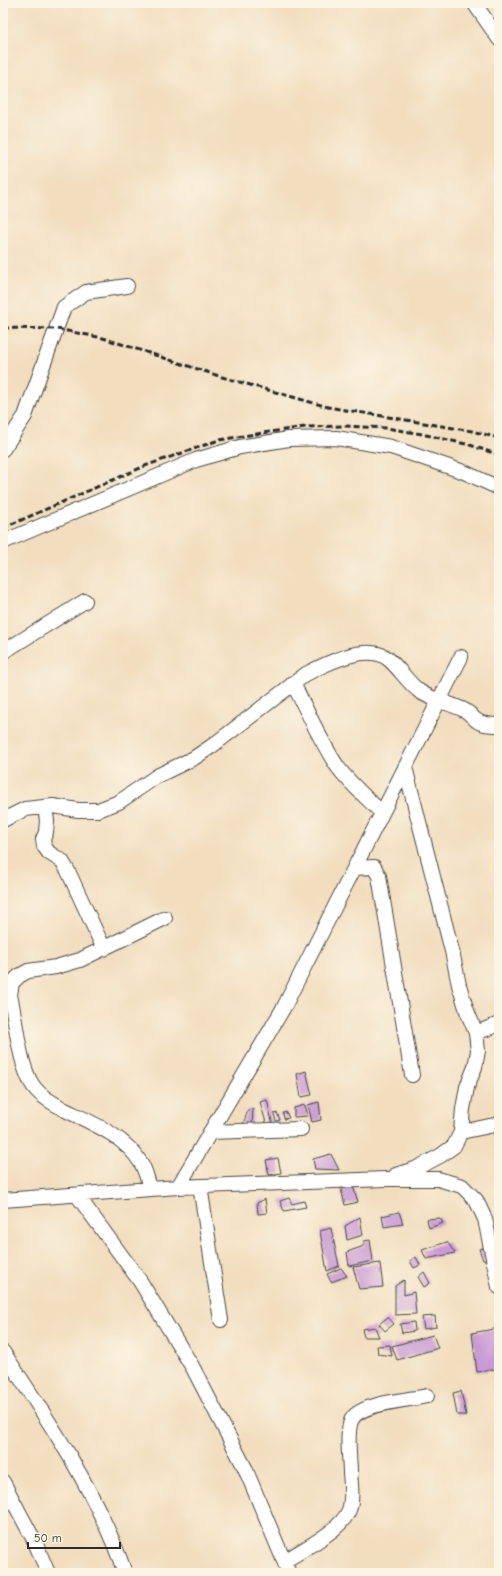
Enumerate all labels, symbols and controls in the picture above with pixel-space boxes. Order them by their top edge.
scale bar [28,1524,120,1550]
text: 50 m [34,1531,62,1545]

